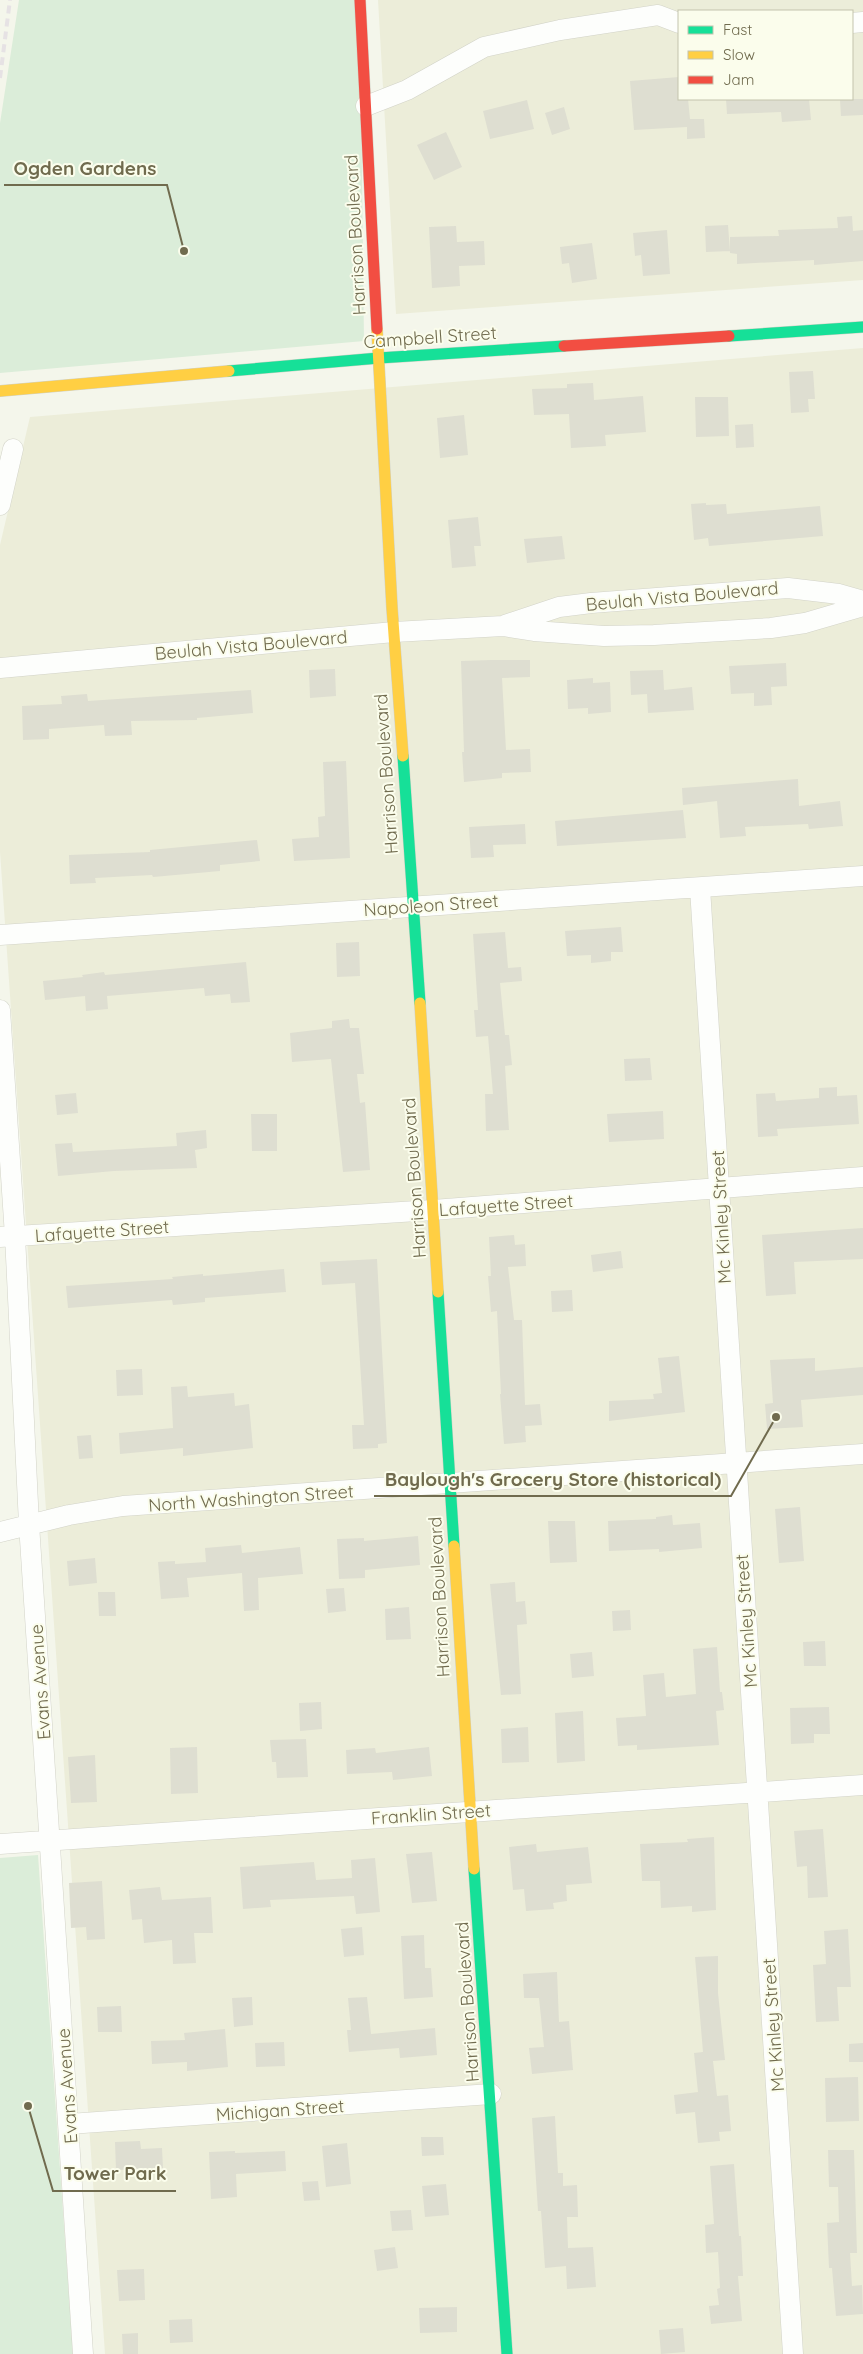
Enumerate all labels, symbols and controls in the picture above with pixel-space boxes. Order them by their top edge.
legend [678,10,853,100]
text: Fast [723,20,752,39]
text: Slow [723,45,755,64]
text: Jam [723,70,754,89]
callout: Ogden Gardens [4,151,167,185]
street label: Harrison Boulevard [339,154,371,316]
text: Ogden Gardens [14,156,156,180]
street label: Campbell Street [363,321,497,353]
street label: Beulah Vista Boulevard [585,576,779,616]
street label: Beulah Vista Boulevard [154,625,348,665]
street label: Harrison Boulevard [369,693,403,855]
street label: Napoleon Street [363,889,499,921]
street label: Harrison Boulevard [397,1097,431,1259]
street label: Mc Kinley Street [706,1150,736,1284]
street label: Lafayette Street [438,1189,574,1221]
street label: Lafayette Street [34,1215,170,1247]
callout: Baylough's Grocery Store (historical) [374,1462,731,1496]
text: Baylough's Grocery Store (historical) [385,1467,721,1491]
street label: North Washington Street [148,1479,354,1517]
street label: Harrison Boulevard [423,1516,455,1678]
street label: Mc Kinley Street [730,1553,762,1689]
street label: Evans Avenue [24,1624,56,1740]
street label: Franklin Street [370,1798,492,1830]
street label: Harrison Boulevard [450,1921,484,2083]
street label: Mc Kinley Street [757,1957,789,2093]
street label: Evans Avenue [51,2028,83,2144]
street label: Michigan Street [215,2094,345,2126]
callout: Tower Park [53,2157,176,2191]
text: Tower Park [63,2161,167,2185]

